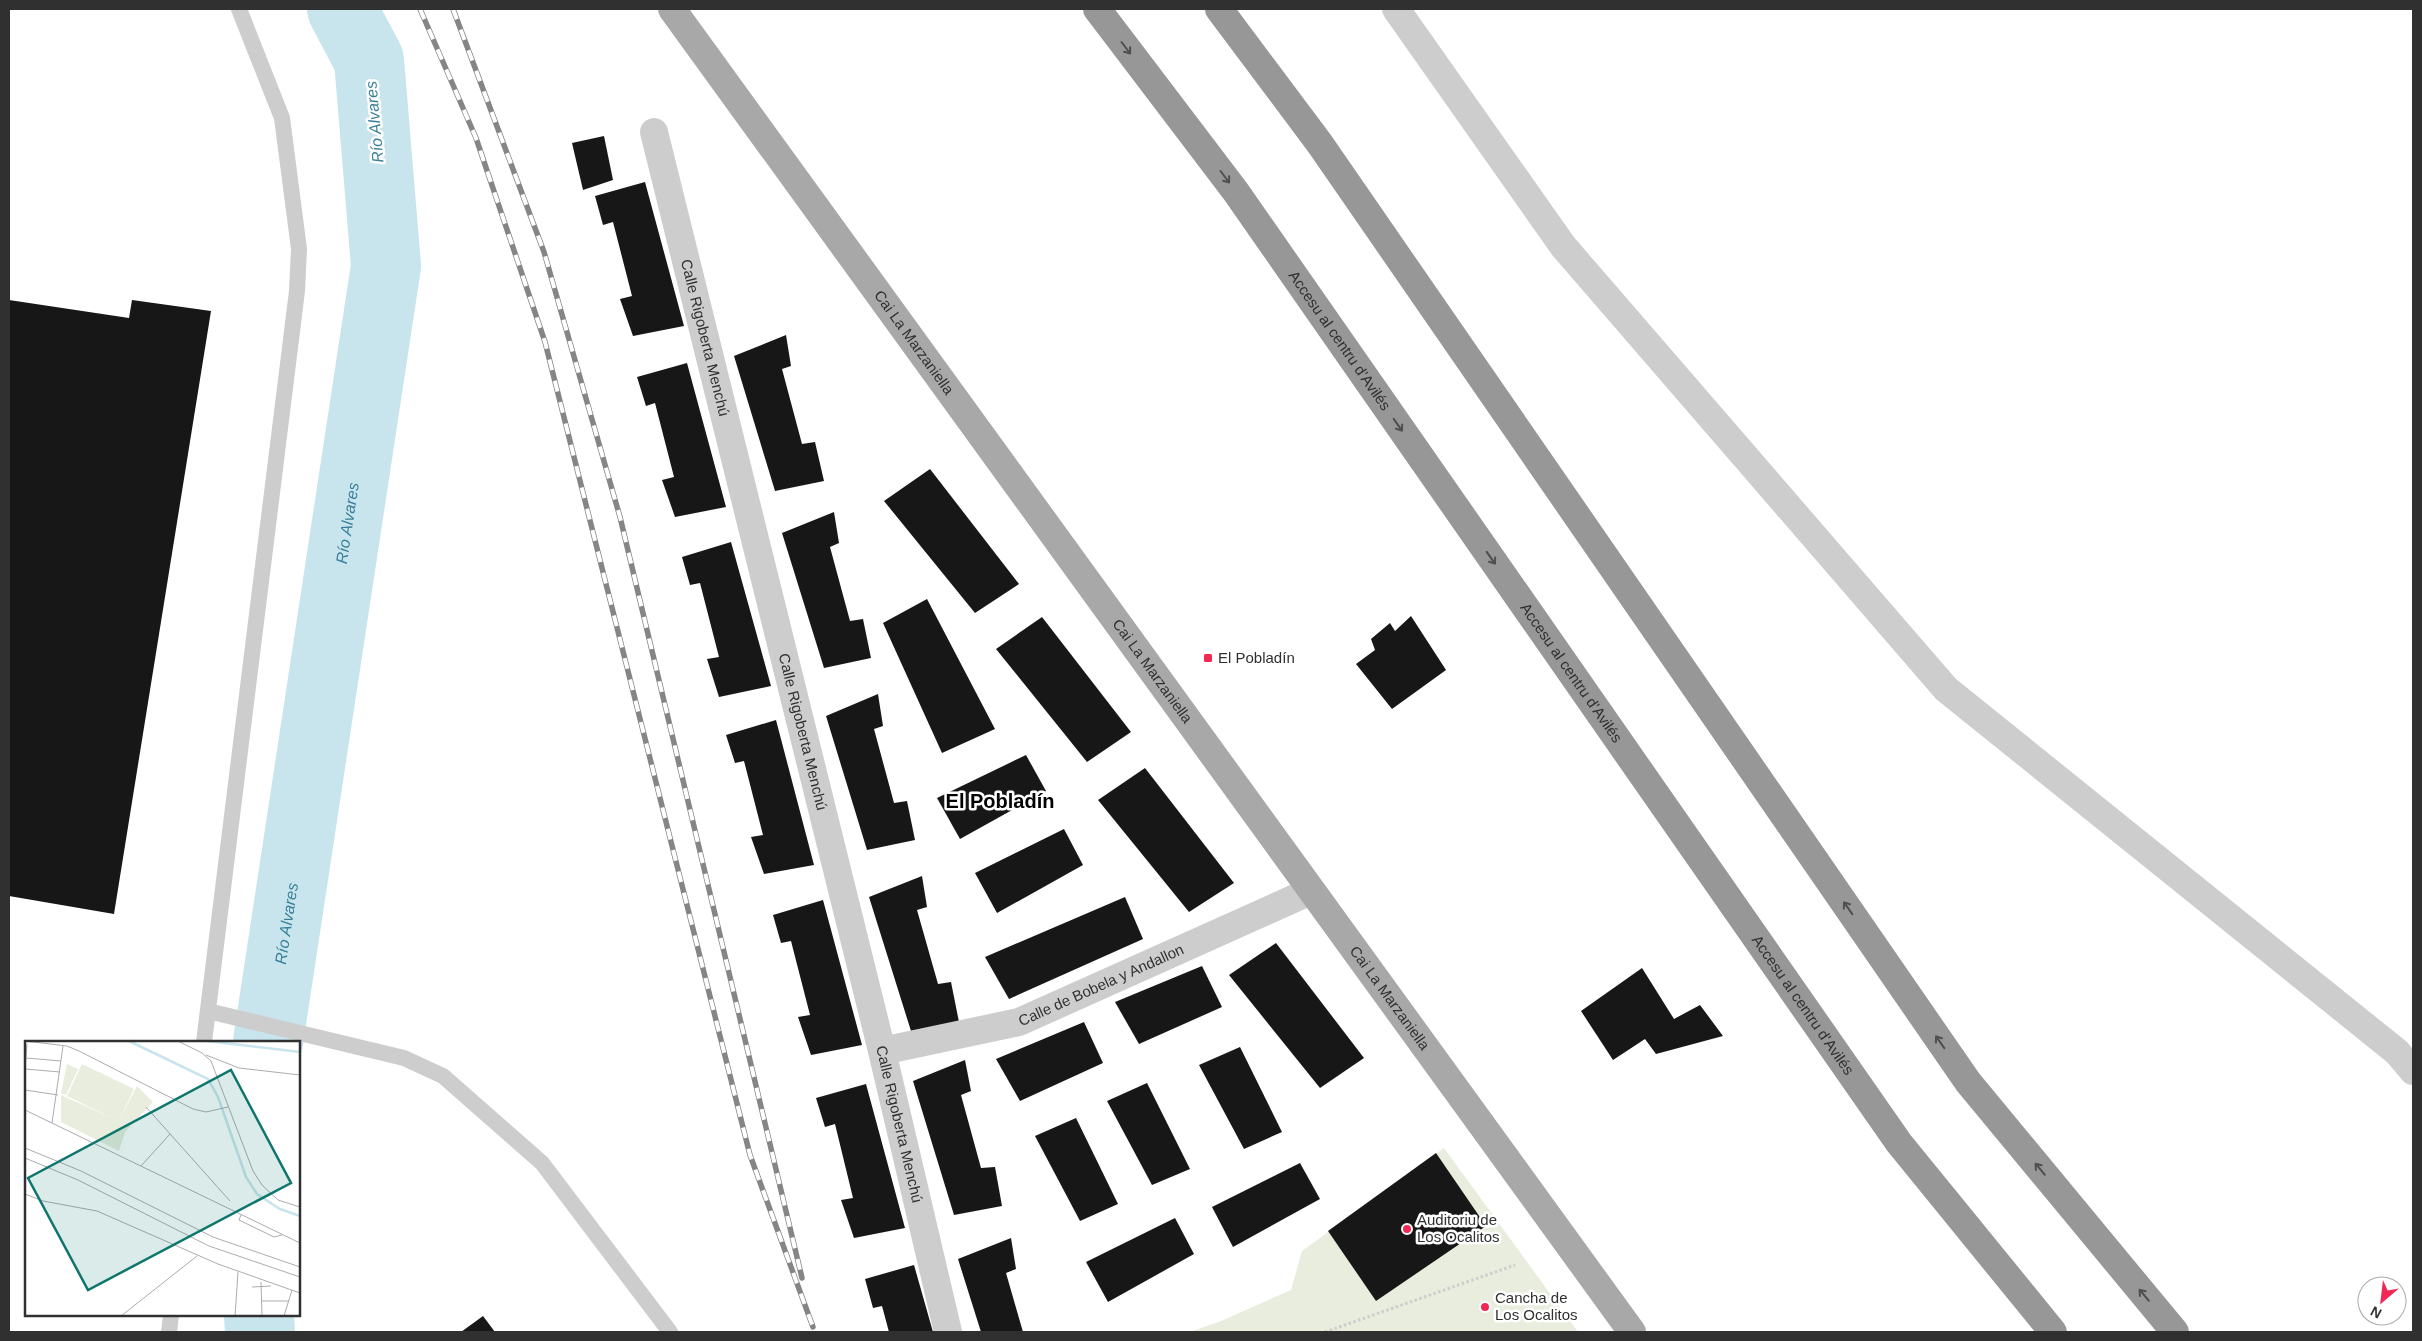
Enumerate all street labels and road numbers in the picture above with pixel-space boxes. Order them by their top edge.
street label: Calle Rigoberta Menchú [678,257,733,418]
street label: Accesu al centru d'Avilés [1286,267,1395,413]
street label: Cai La Marzaniella [871,287,958,398]
street label: Accesu al centru d'Avilés [1517,600,1626,746]
street label: Cai La Marzaniella [1109,615,1197,727]
street label: Calle Rigoberta Menchú [776,652,831,812]
street label: Accesu al centru d'Avilés [1749,932,1858,1078]
street label: Calle de Bobela y Andallon [1016,940,1186,1029]
street label: Cai La Marzaniella [1347,942,1434,1054]
street label: Calle Rigoberta Menchú [873,1044,926,1204]

